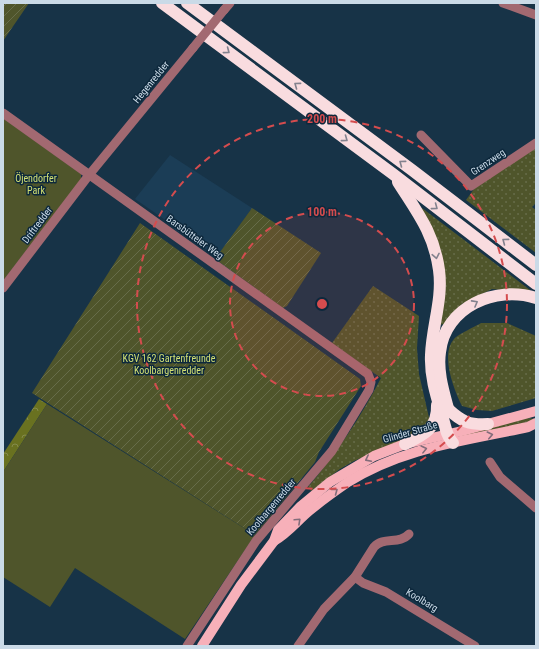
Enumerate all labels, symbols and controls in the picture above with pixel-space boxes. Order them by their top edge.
one-way arrow [222,47,229,54]
street label: Hegenredder [131,59,171,105]
one-way arrow [295,83,302,90]
text: 200 m [307,112,337,126]
one-way arrow [341,134,348,141]
street label: Grenzweg [469,147,507,177]
one-way arrow [399,161,406,168]
park label: Öjendorfer Park [15,172,57,196]
one-way arrow [431,202,438,209]
street label: Driftredder [20,205,54,245]
text: 100 m [307,205,337,219]
street label: Barsbütteler Weg [164,213,226,261]
one-way arrow [503,239,510,246]
one-way arrow [432,253,440,259]
centre of rings [315,297,329,311]
one-way arrow [471,301,478,308]
park label: KGV 162 Gartenfreunde Koolbargenredder [123,353,216,376]
street label: Glinder Straße [382,419,439,445]
one-way arrow [487,432,493,440]
one-way arrow [420,446,427,454]
one-way arrow [365,454,373,462]
street label: Koolbargenredder [244,477,298,537]
one-way arrow [331,489,338,496]
one-way arrow [293,519,301,526]
street label: Koolbarg [404,586,440,614]

